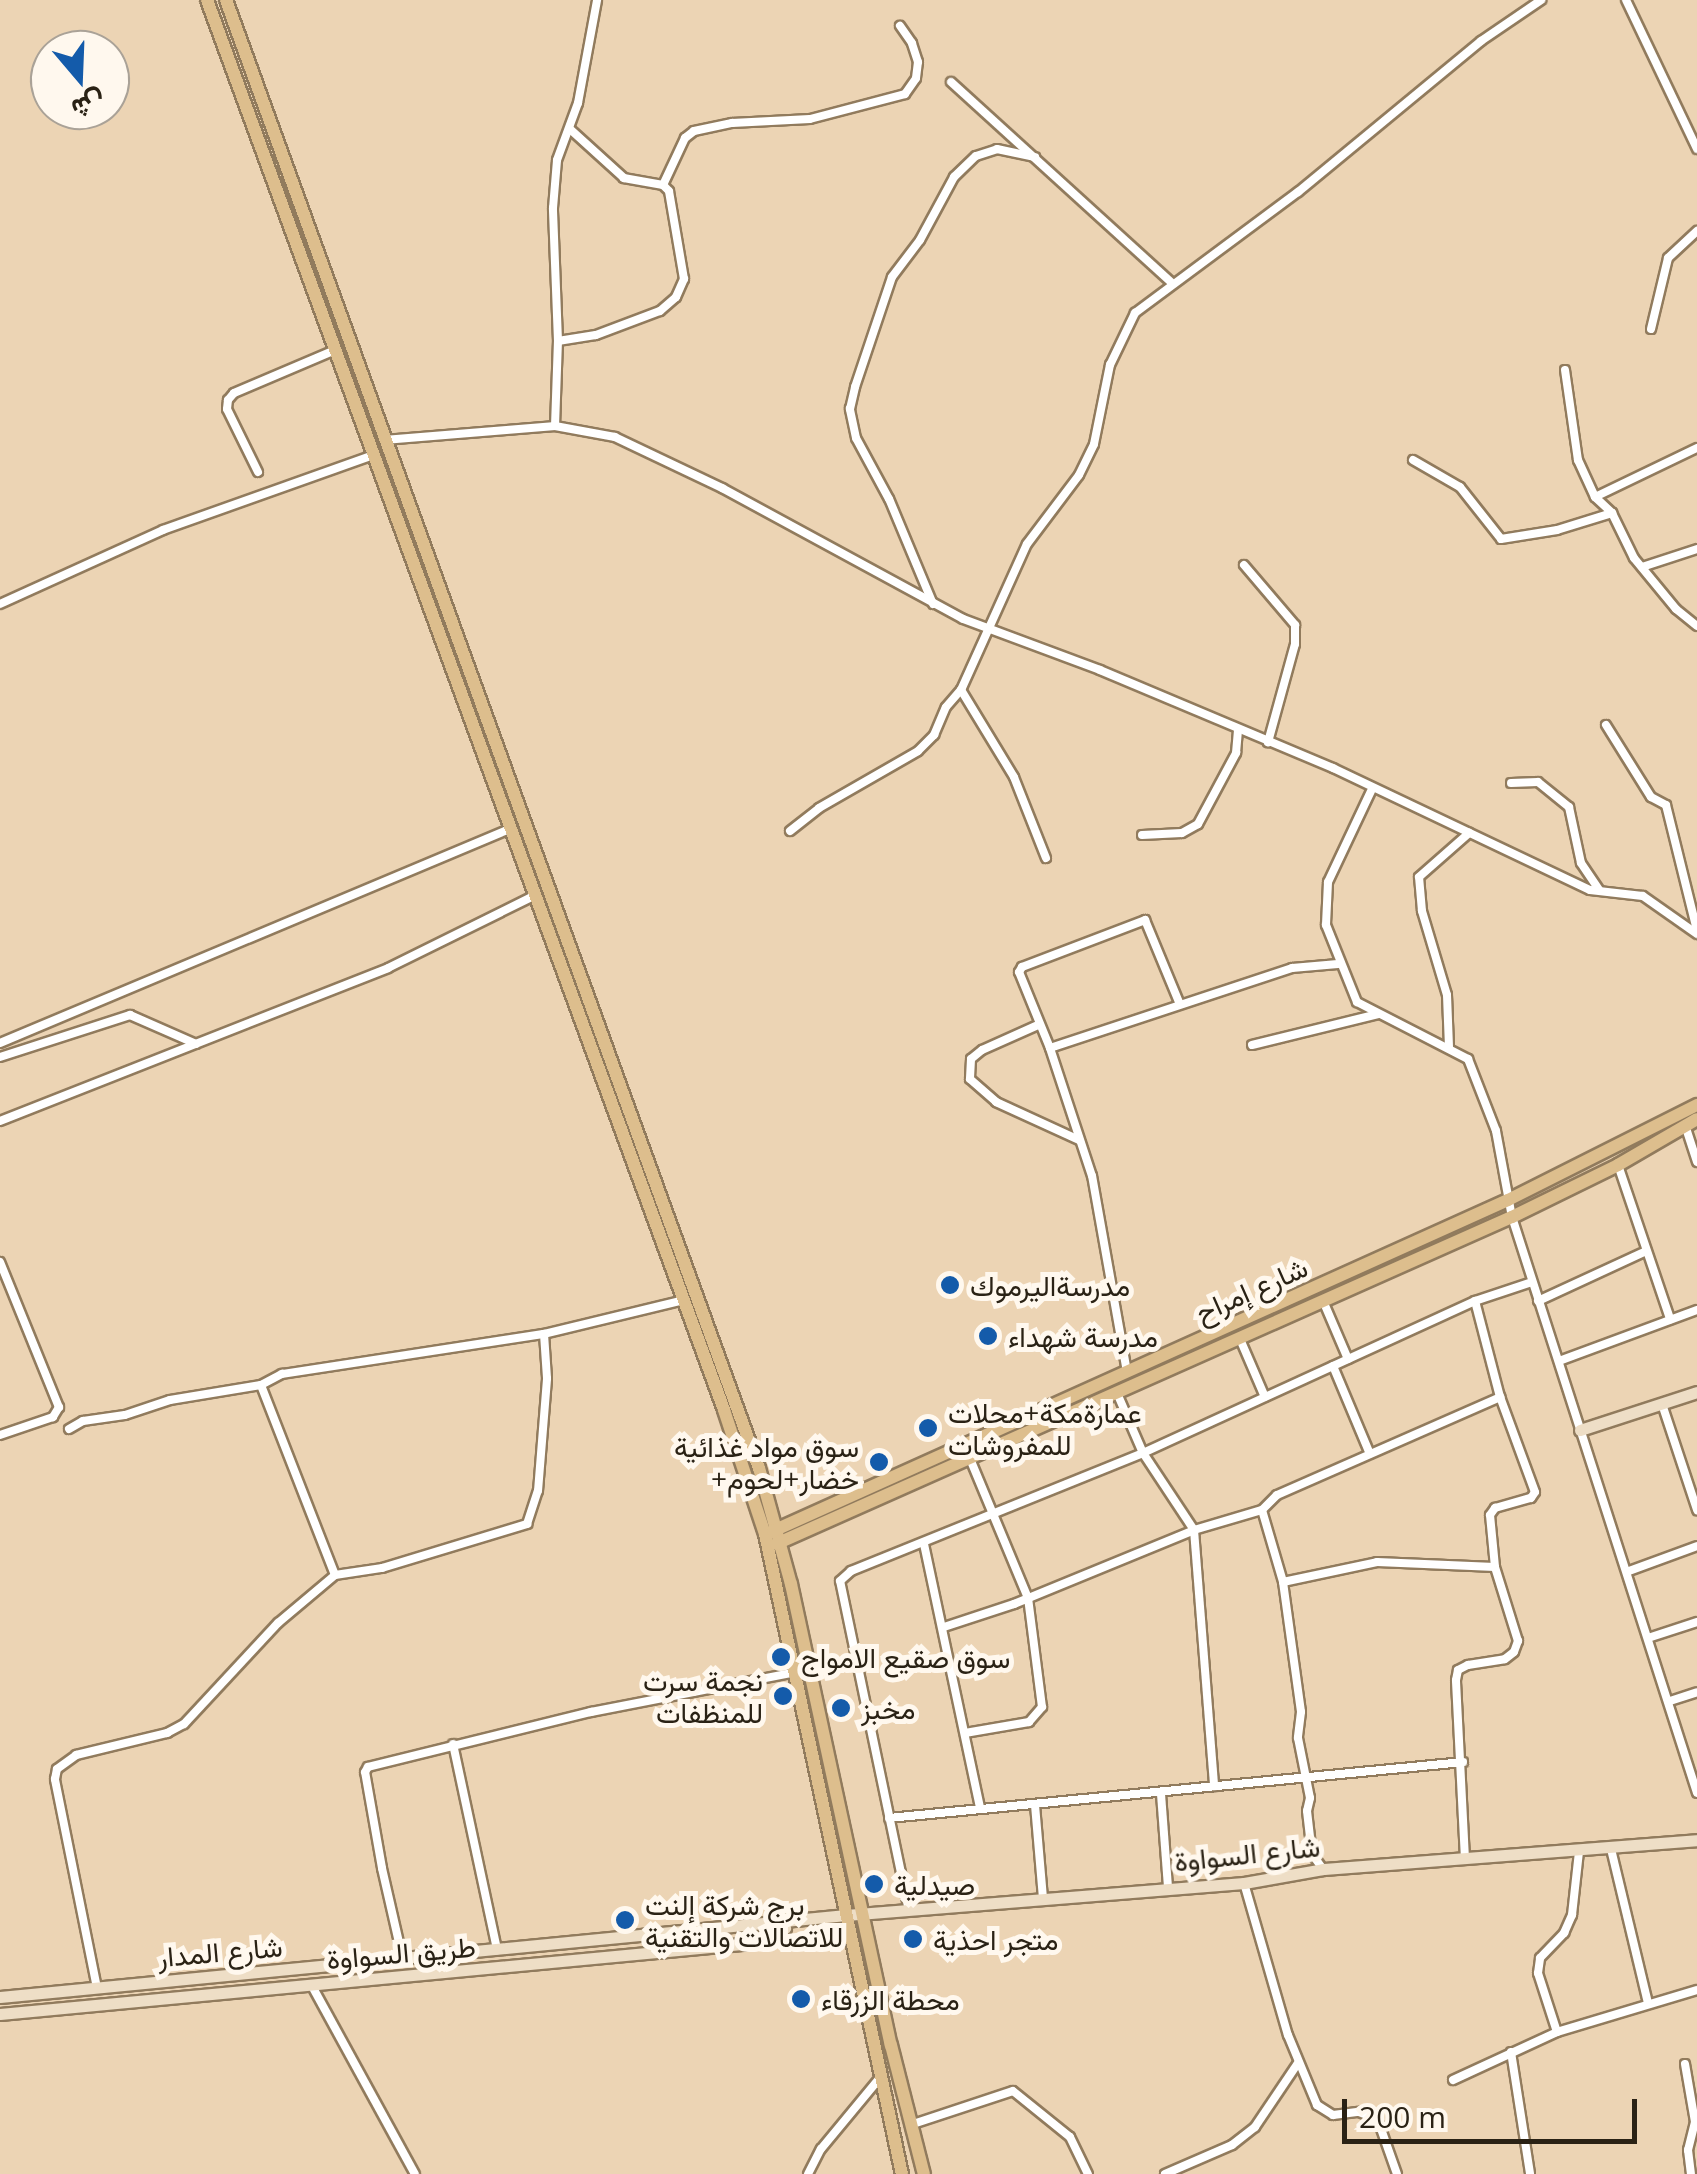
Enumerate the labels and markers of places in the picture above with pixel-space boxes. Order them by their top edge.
place label: مدرسةاليرموك [970,1268,1130,1302]
marker: مدرسةاليرموك [939,1274,961,1296]
place label: مدرسة شهداء [1008,1319,1158,1353]
marker: مدرسة شهداء [977,1325,999,1347]
place label: عمارةمكة+محلات للمفروشات [948,1395,1142,1461]
marker: عمارةمكة+محلات للمفروشات [917,1417,939,1439]
place label: سوق مواد غذائية +خضار+لحوم [674,1429,859,1495]
marker: سوق مواد غذائية +خضار+لحوم [868,1451,890,1473]
place label: سوق صقيع الامواج [801,1640,1010,1674]
marker: سوق صقيع الامواج [770,1646,792,1668]
place label: نجمة سرت للمنظفات [643,1663,763,1729]
marker: نجمة سرت للمنظفات [772,1685,794,1707]
place label: مخبز [861,1691,916,1725]
marker: مخبز [830,1697,852,1719]
place label: صيدلية [894,1867,975,1901]
marker: صيدلية [863,1873,885,1895]
place label: برج شركة إلنت للاتصالات والتقنية [645,1887,843,1953]
marker: برج شركة إلنت للاتصالات والتقنية [614,1909,636,1931]
place label: متجر احذية [933,1922,1059,1956]
marker: متجر احذية [902,1928,924,1950]
place label: محطة الزرقاء [821,1982,960,2016]
marker: محطة الزرقاء [790,1988,812,2010]

